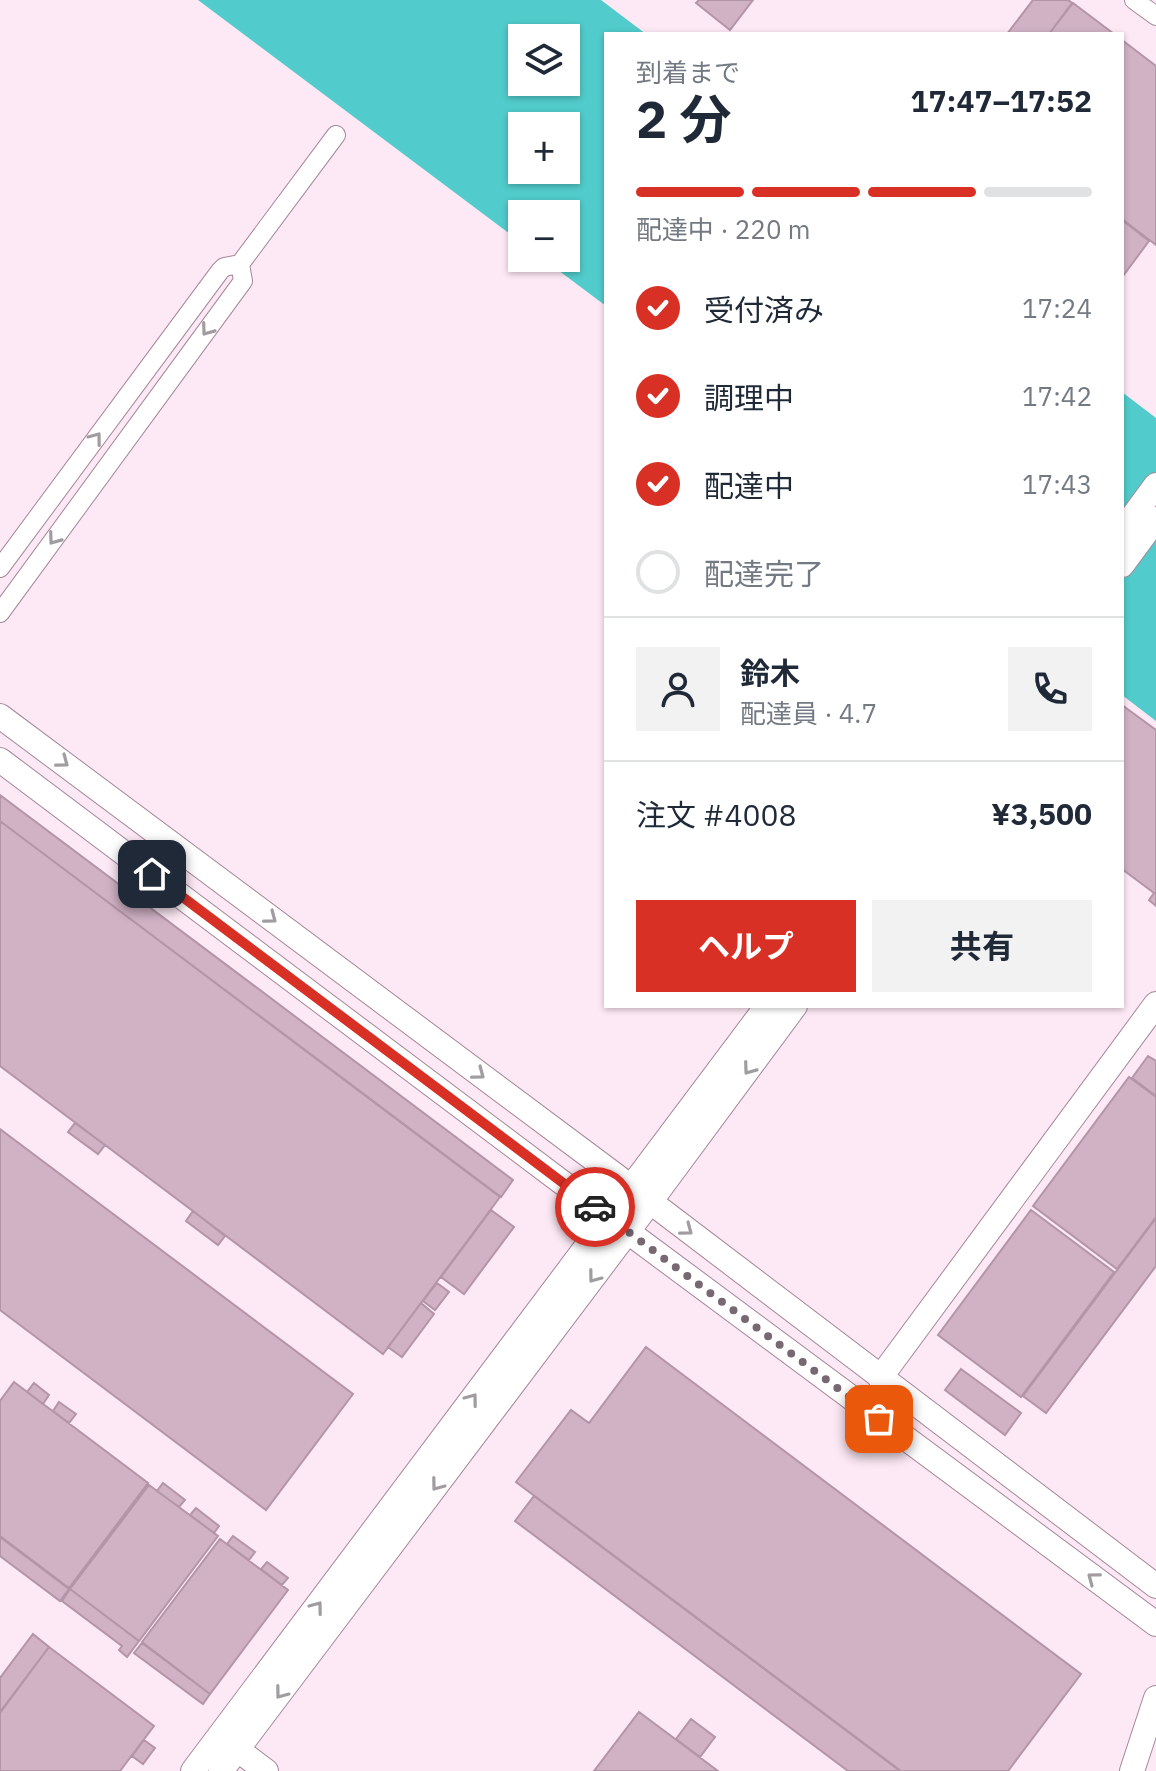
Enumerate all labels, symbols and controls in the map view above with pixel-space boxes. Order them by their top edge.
map controls [508,24,580,272]
button: layers [508,24,580,96]
text: 到着まで [636,55,740,89]
text: 17:47–17:52 [911,81,1092,120]
text: 2 分 [636,85,731,152]
button: + [508,112,580,184]
button: − [508,200,580,272]
text: 配達中 · 220 m [636,212,810,246]
icon: check [636,286,680,330]
text: 受付済み [704,290,824,329]
text: 17:24 [1022,291,1092,325]
one-way arrow [203,321,217,336]
icon: check [636,374,680,418]
text: 調理中 [704,378,794,417]
text: 17:42 [1022,379,1092,413]
one-way arrow [87,432,101,447]
icon: check [636,462,680,506]
text: 配達中 [704,466,794,505]
text: 17:43 [1022,467,1092,501]
one-way arrow [49,531,63,545]
text: 配達完了 [704,554,824,593]
button: person [636,647,720,731]
button: phone [1008,647,1092,731]
text: 鈴木 [740,653,800,692]
text: 配達員 · 4.7 [740,696,877,730]
one-way arrow [54,753,68,767]
text: ¥3,500 [991,794,1092,833]
text: 注文 #4008 [636,795,796,834]
pin [118,840,186,908]
icon: home [130,852,174,896]
button: ヘルプ [636,900,856,992]
button: 共有 [872,900,1092,992]
one-way arrow [262,908,277,923]
one-way arrow [744,1060,758,1075]
one-way arrow [470,1064,485,1078]
courier [555,1167,635,1247]
icon: car [573,1185,617,1229]
one-way arrow [678,1221,693,1235]
one-way arrow [589,1269,603,1283]
pin [845,1385,913,1453]
one-way arrow [463,1393,477,1407]
icon: bag [857,1397,901,1441]
one-way arrow [432,1476,447,1491]
one-way arrow [1088,1573,1102,1587]
one-way arrow [307,1601,321,1615]
one-way arrow [276,1684,290,1699]

